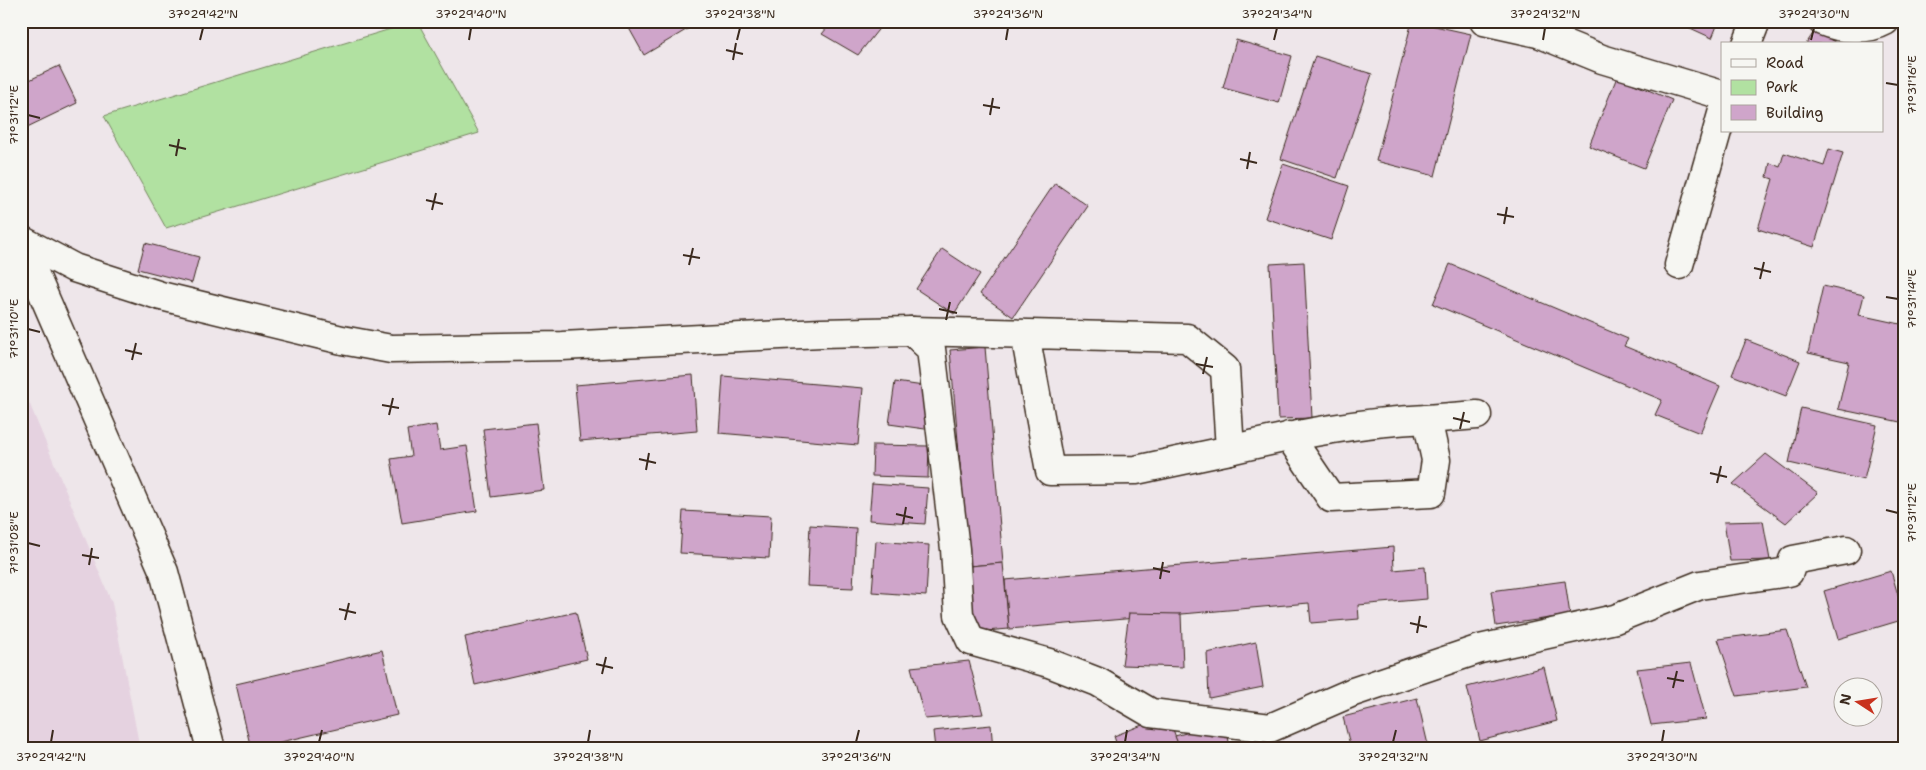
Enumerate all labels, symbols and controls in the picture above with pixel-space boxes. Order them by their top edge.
text: 37°29'42"N [168,6,238,22]
text: 37°29'40"N [435,6,507,22]
text: 37°29'38"N [704,6,776,22]
text: 37°29'36"N [973,6,1043,22]
text: 37°29'34"N [1242,6,1312,22]
text: 37°29'32"N [1510,6,1580,22]
text: 37°29'30"N [1778,6,1850,22]
legend [1721,42,1884,132]
text: Road [1766,53,1804,73]
text: 71°31'16"E [1904,55,1920,115]
text: Park [1766,77,1798,97]
text: 71°31'12"E [6,85,22,145]
text: Building [1766,103,1823,123]
text: 71°31'14"E [1904,269,1920,329]
text: 71°31'10"E [6,299,22,359]
text: 71°31'12"E [1904,483,1920,543]
text: 71°31'08"E [6,511,22,575]
north arrow [1834,678,1884,728]
text: N [1835,692,1855,707]
text: 37°29'42"N [16,749,86,765]
text: 37°29'40"N [283,749,355,765]
text: 37°29'38"N [552,749,624,765]
text: 37°29'36"N [821,749,891,765]
text: 37°29'34"N [1090,749,1160,765]
text: 37°29'32"N [1358,749,1428,765]
text: 37°29'30"N [1626,749,1698,765]

